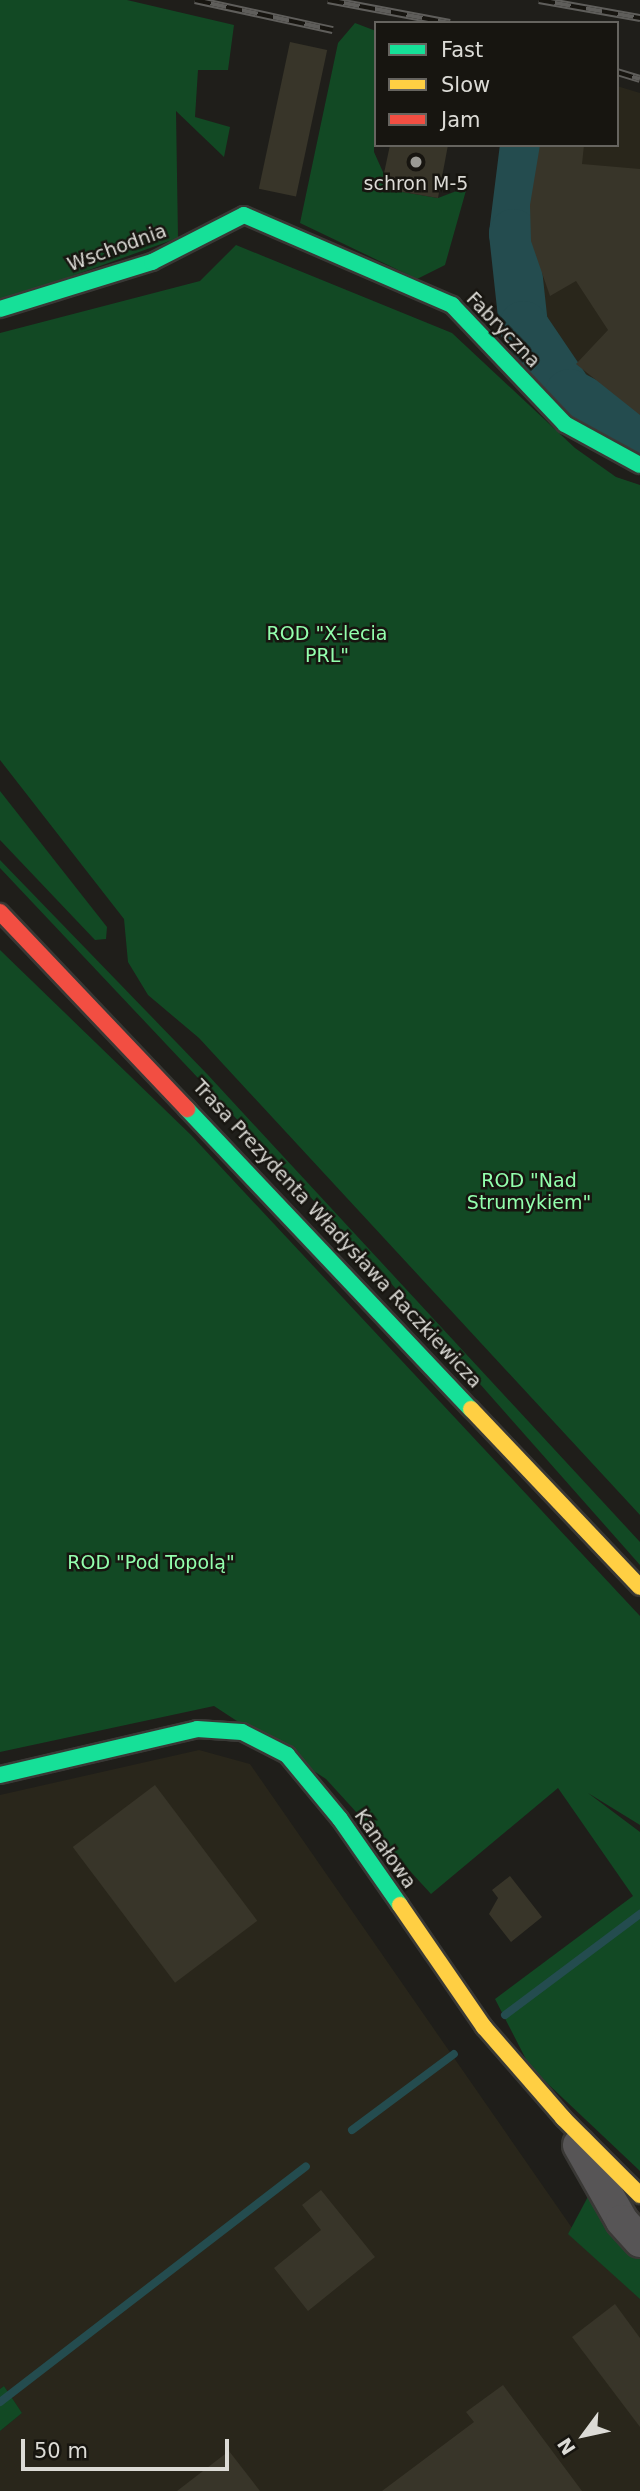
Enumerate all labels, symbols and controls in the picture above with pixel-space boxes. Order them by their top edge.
legend [374,21,619,147]
text: Fast [441,38,483,62]
text: Slow [441,73,490,97]
text: Jam [441,108,481,132]
marker: schron M-5 [408,154,424,170]
place label: schron M-5 [364,173,468,195]
street label: Wschodnia [64,220,170,276]
street label: Fabryczna [461,288,545,372]
park label: ROD "X-lecia PRL" [267,623,387,667]
street label: Trasa Prezydenta Władysława Raczkiewicza [188,1075,486,1393]
park label: ROD "Nad Strumykiem" [467,1170,591,1214]
park label: ROD "Pod Topolą" [67,1552,235,1574]
street label: Kanałowa [349,1805,421,1893]
north arrow [549,2400,619,2470]
scale bar [24,2424,233,2468]
text: N [553,2434,580,2459]
text: 50 m [34,2439,88,2463]

